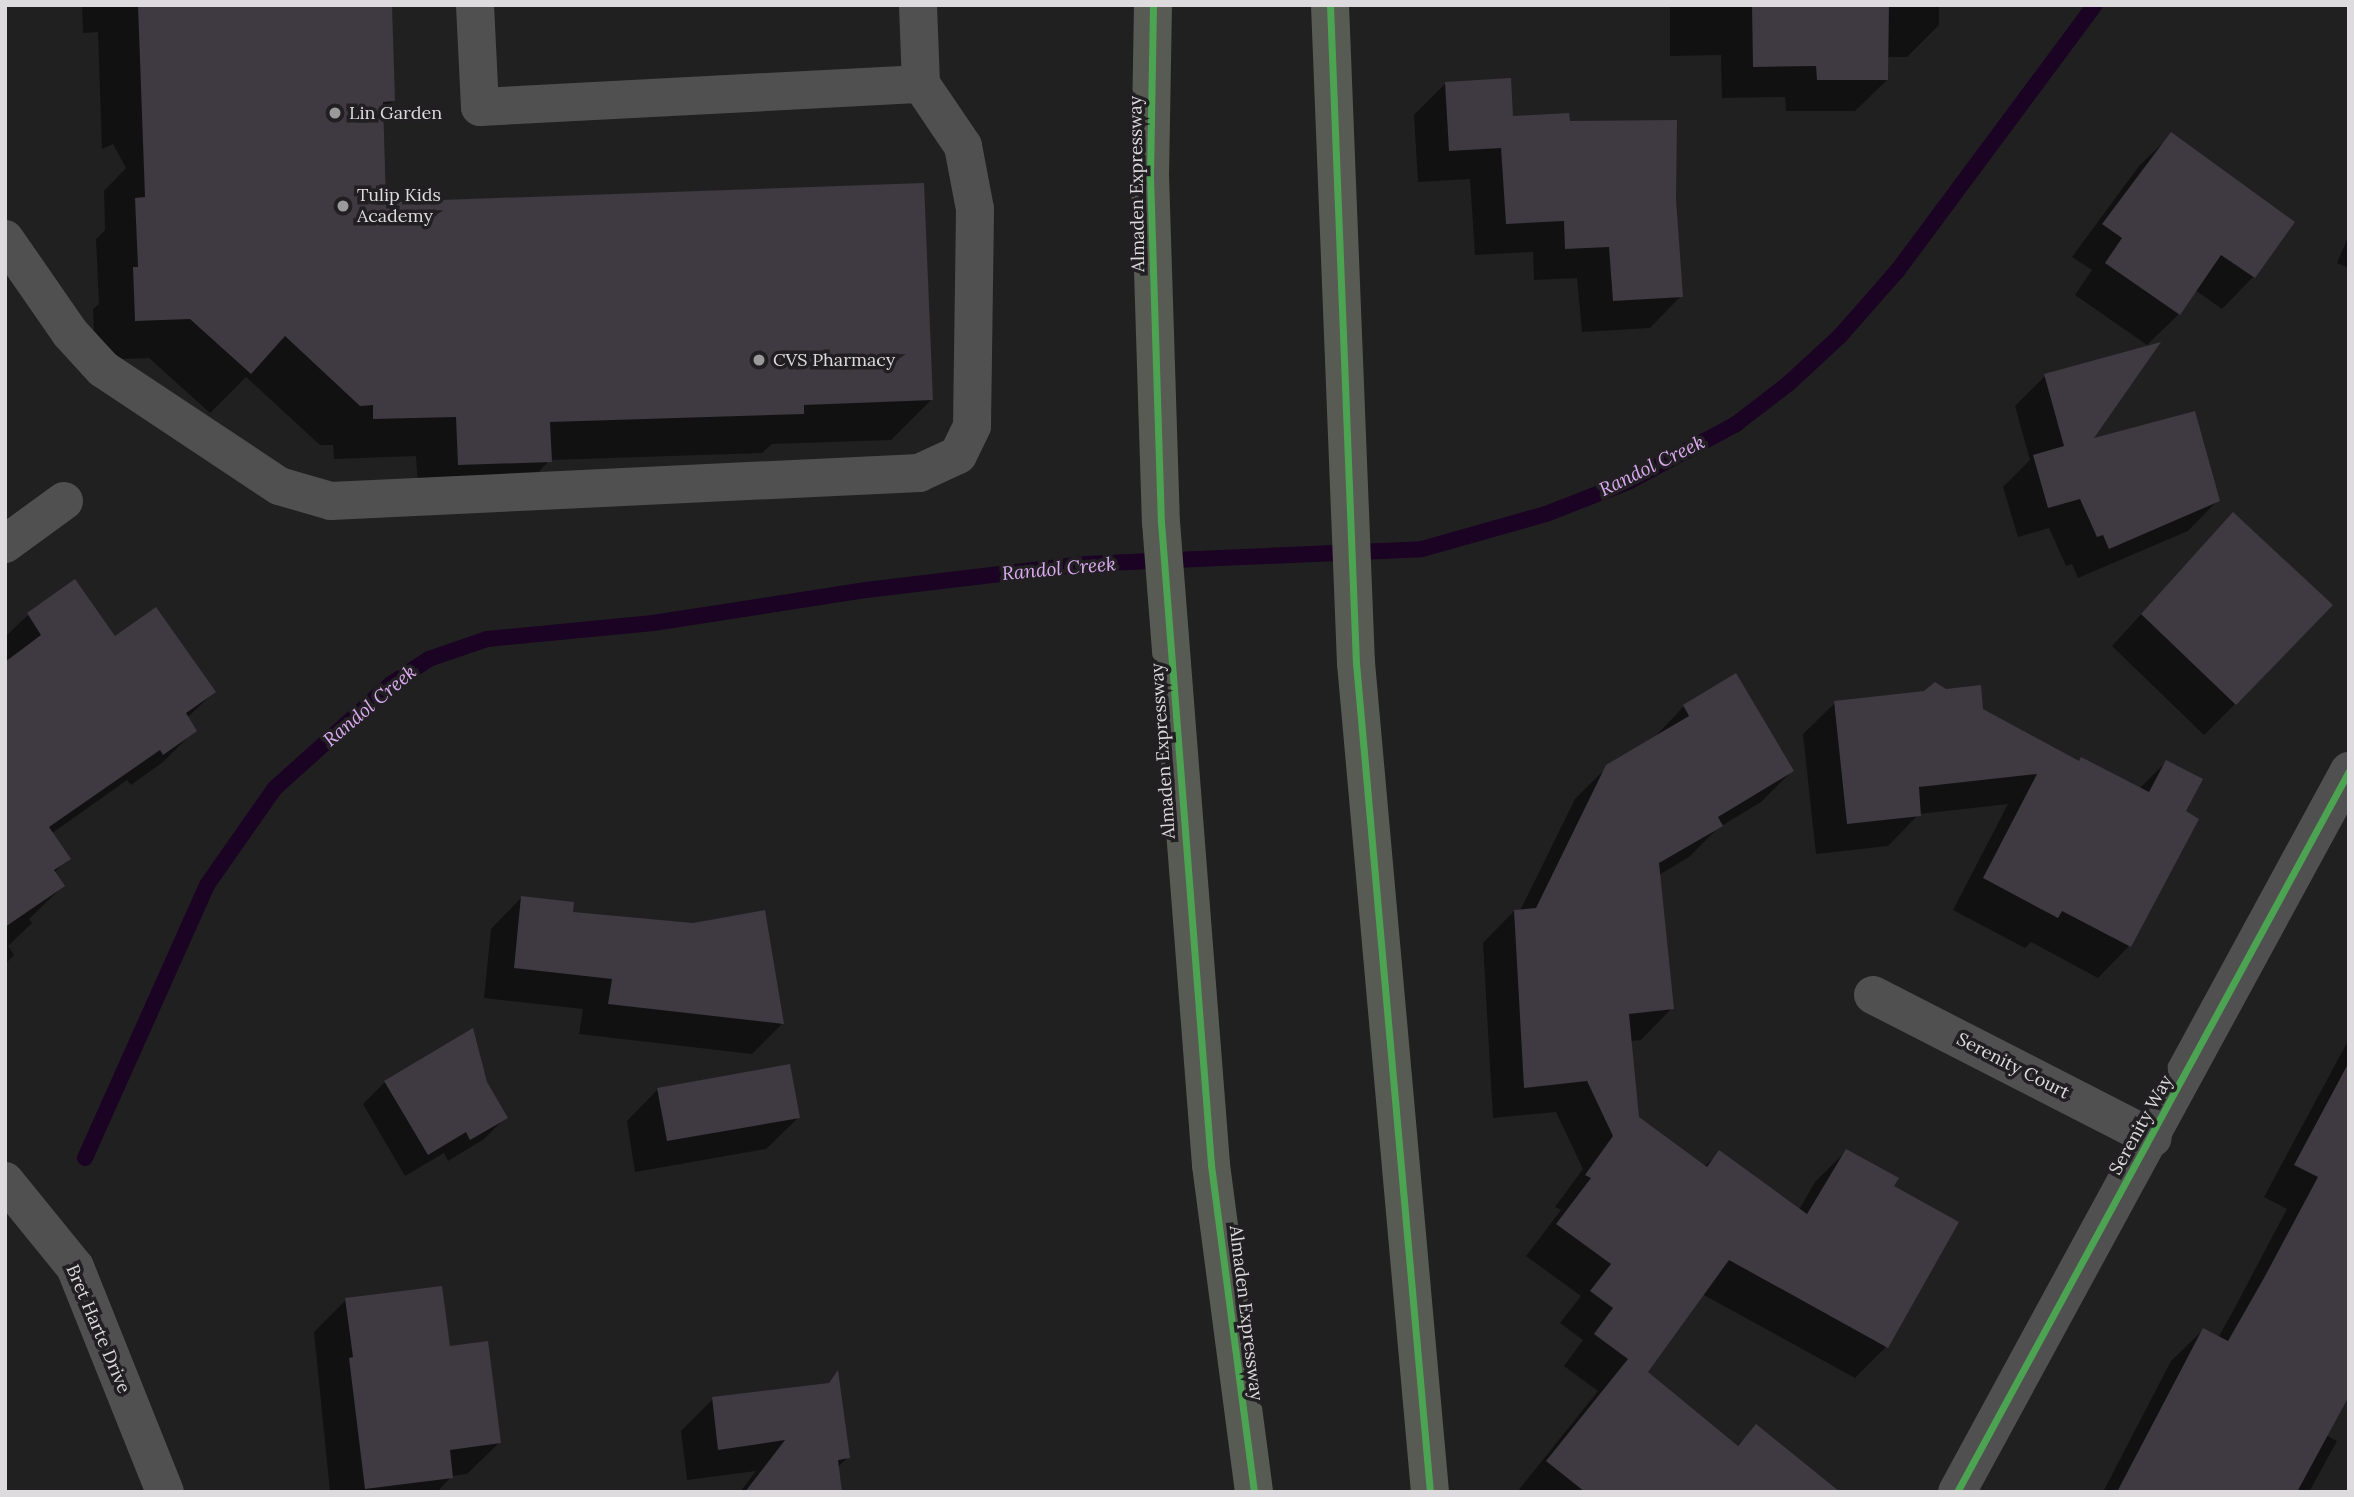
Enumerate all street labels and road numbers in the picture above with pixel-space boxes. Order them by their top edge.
street label: Almaden Expressway [1125,96,1149,272]
street label: Almaden Expressway [1146,662,1180,840]
street label: Serenity Court [1953,1028,2073,1104]
street label: Serenity Way [2105,1071,2177,1179]
street label: Almaden Expressway [1225,1224,1267,1402]
street label: Bret Harte Drive [61,1261,135,1397]

